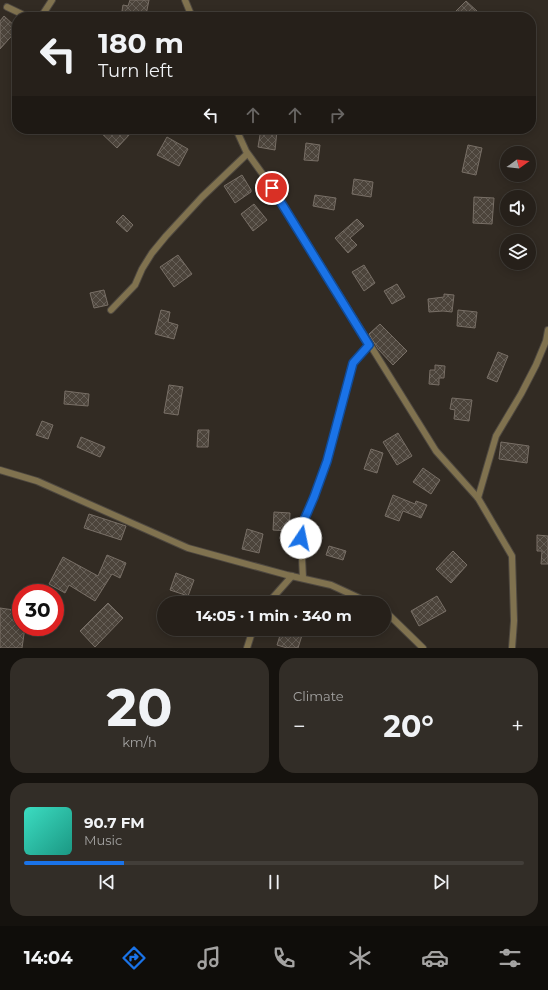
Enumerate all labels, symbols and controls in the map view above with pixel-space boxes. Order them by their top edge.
text: 180 m [98,26,184,60]
icon: left [32,28,84,80]
text: Turn left [98,60,173,82]
icon: left [200,104,222,126]
icon: ahead [242,104,264,126]
icon: ahead [284,104,306,126]
icon: right [326,104,348,126]
north arrow [500,146,536,182]
map controls [500,146,536,270]
pin [255,171,289,205]
icon: arrive [261,177,283,199]
button: sound [500,190,536,226]
button: layers [500,234,536,270]
position arrow [280,517,322,559]
speed limit sign: 30 [12,584,64,636]
text: 14:05 · 1 min · 340 m [196,606,352,625]
text: 20 [107,676,173,739]
text: Climate [293,688,344,704]
text: 20° [383,708,434,745]
text: − [293,713,306,740]
text: + [511,713,524,740]
text: km/h [122,734,157,750]
text: 90.7 FM [84,813,145,832]
text: Music [84,832,122,848]
icon: previous [96,871,118,893]
icon: pause [263,871,285,893]
icon: next [430,871,452,893]
icon: directions [120,944,148,972]
icon: music [195,944,223,972]
icon: phone [270,944,298,972]
icon: climate [346,944,374,972]
icon: car [421,944,449,972]
icon: filters [496,944,524,972]
text: 14:04 [24,947,73,969]

